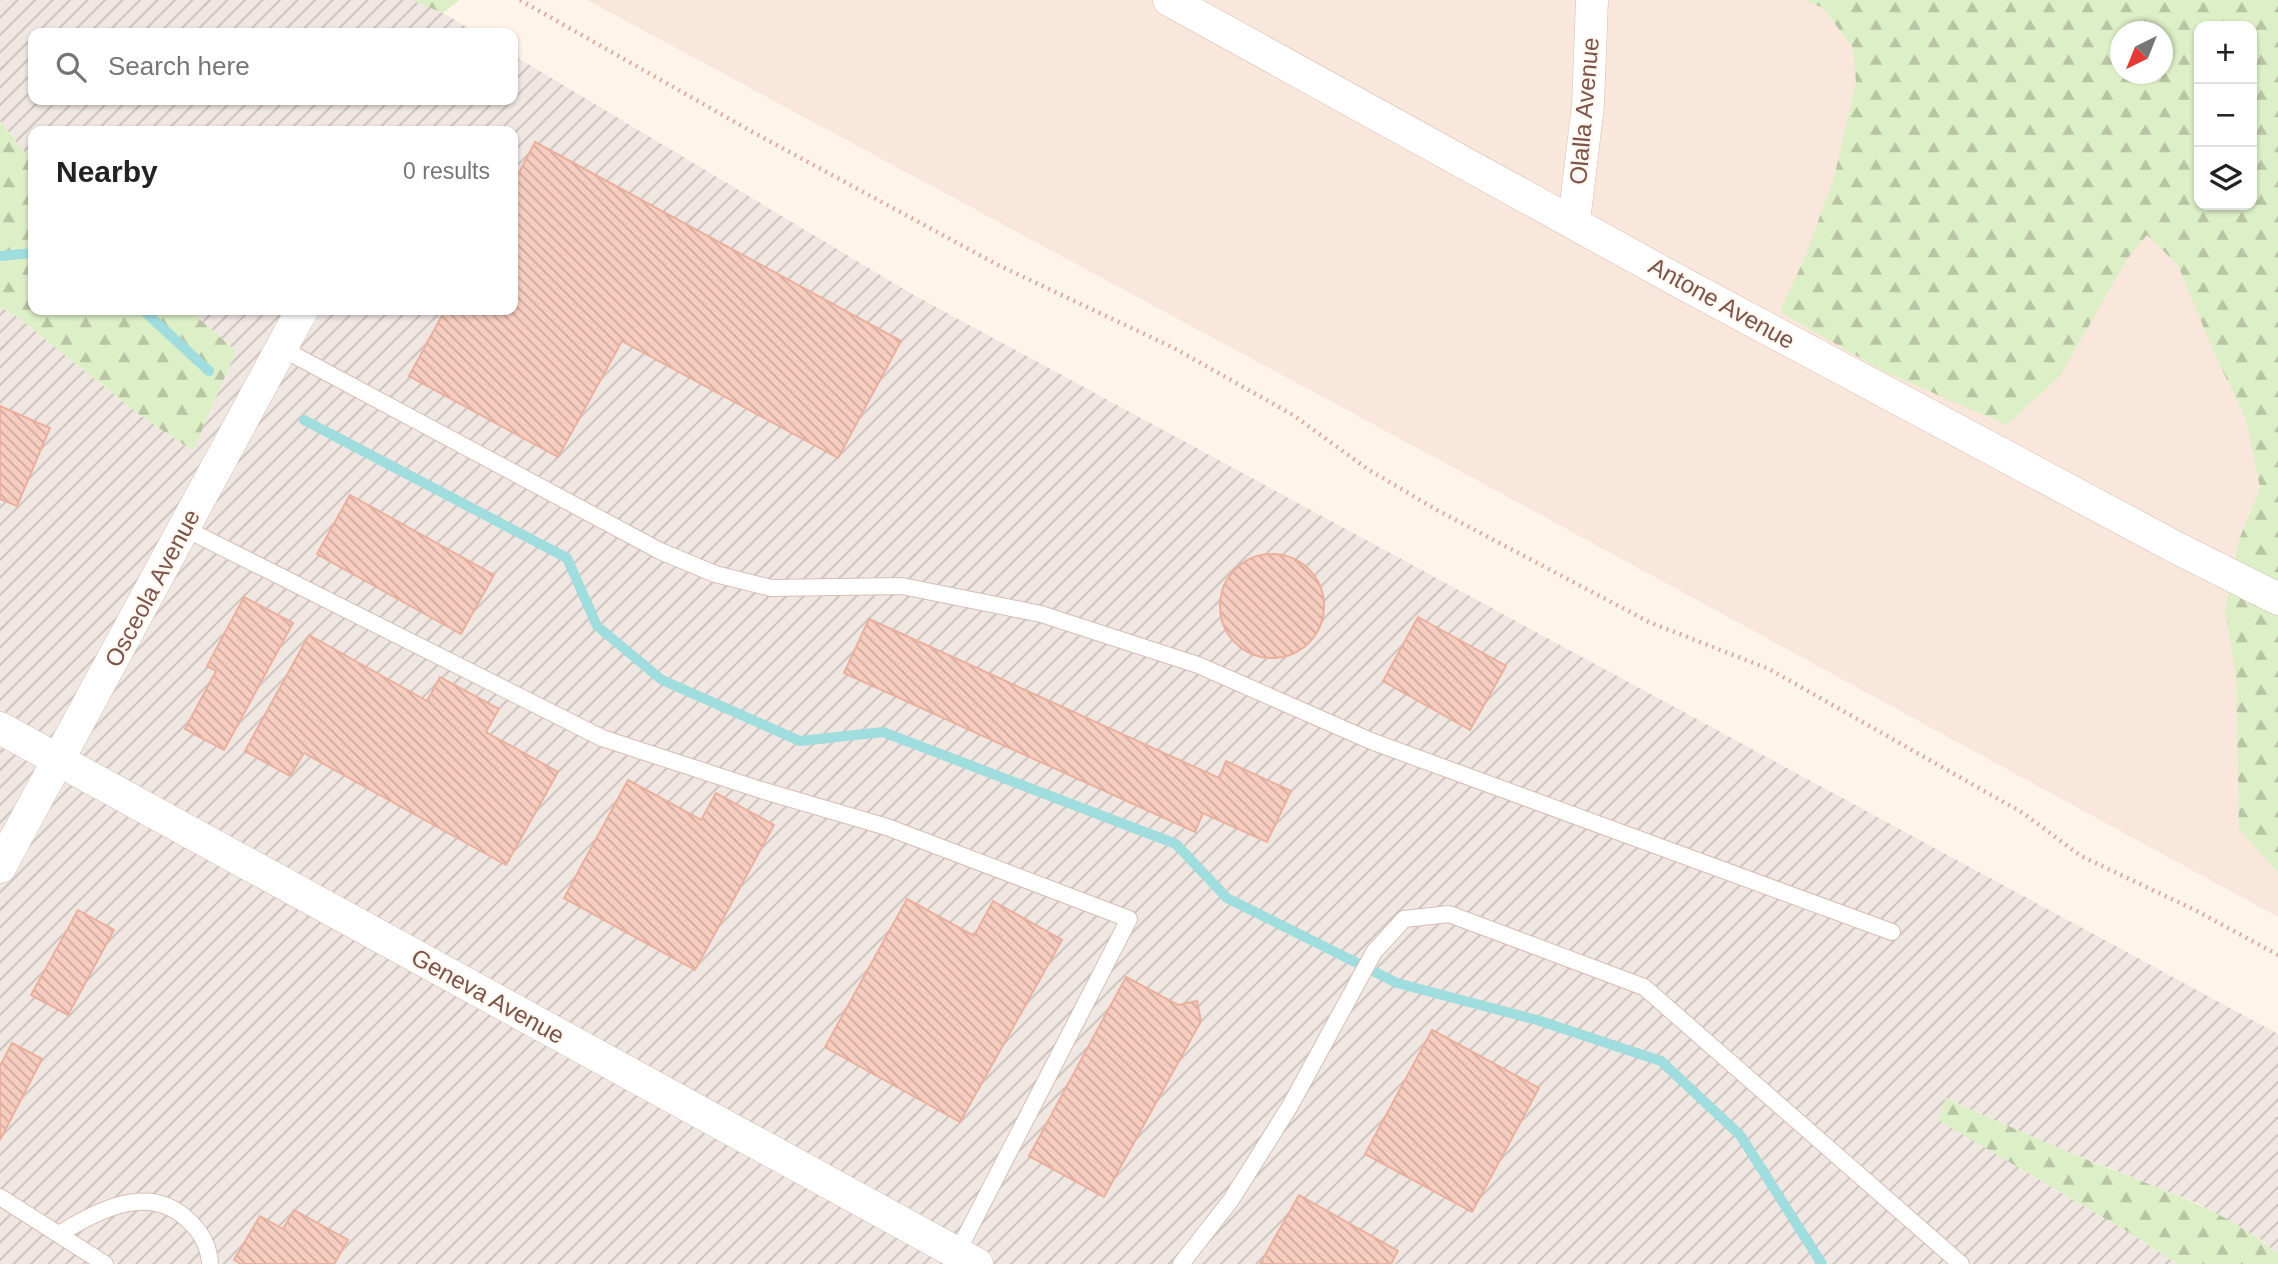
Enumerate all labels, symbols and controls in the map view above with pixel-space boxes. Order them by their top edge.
north arrow [2110,21,2173,84]
map controls [2194,21,2257,210]
button: + [2194,21,2257,84]
search box [28,28,518,105]
street label: Olalla Avenue [1564,36,1604,186]
icon: search [52,48,90,86]
text: Search here [108,51,250,81]
button: − [2194,84,2257,147]
button: layers [2194,147,2257,210]
text: Nearby [56,155,158,188]
text: 0 results [403,158,490,184]
street label: Antone Avenue [1644,252,1800,354]
street label: Osceola Avenue [99,505,205,671]
street label: Geneva Avenue [407,943,569,1049]

